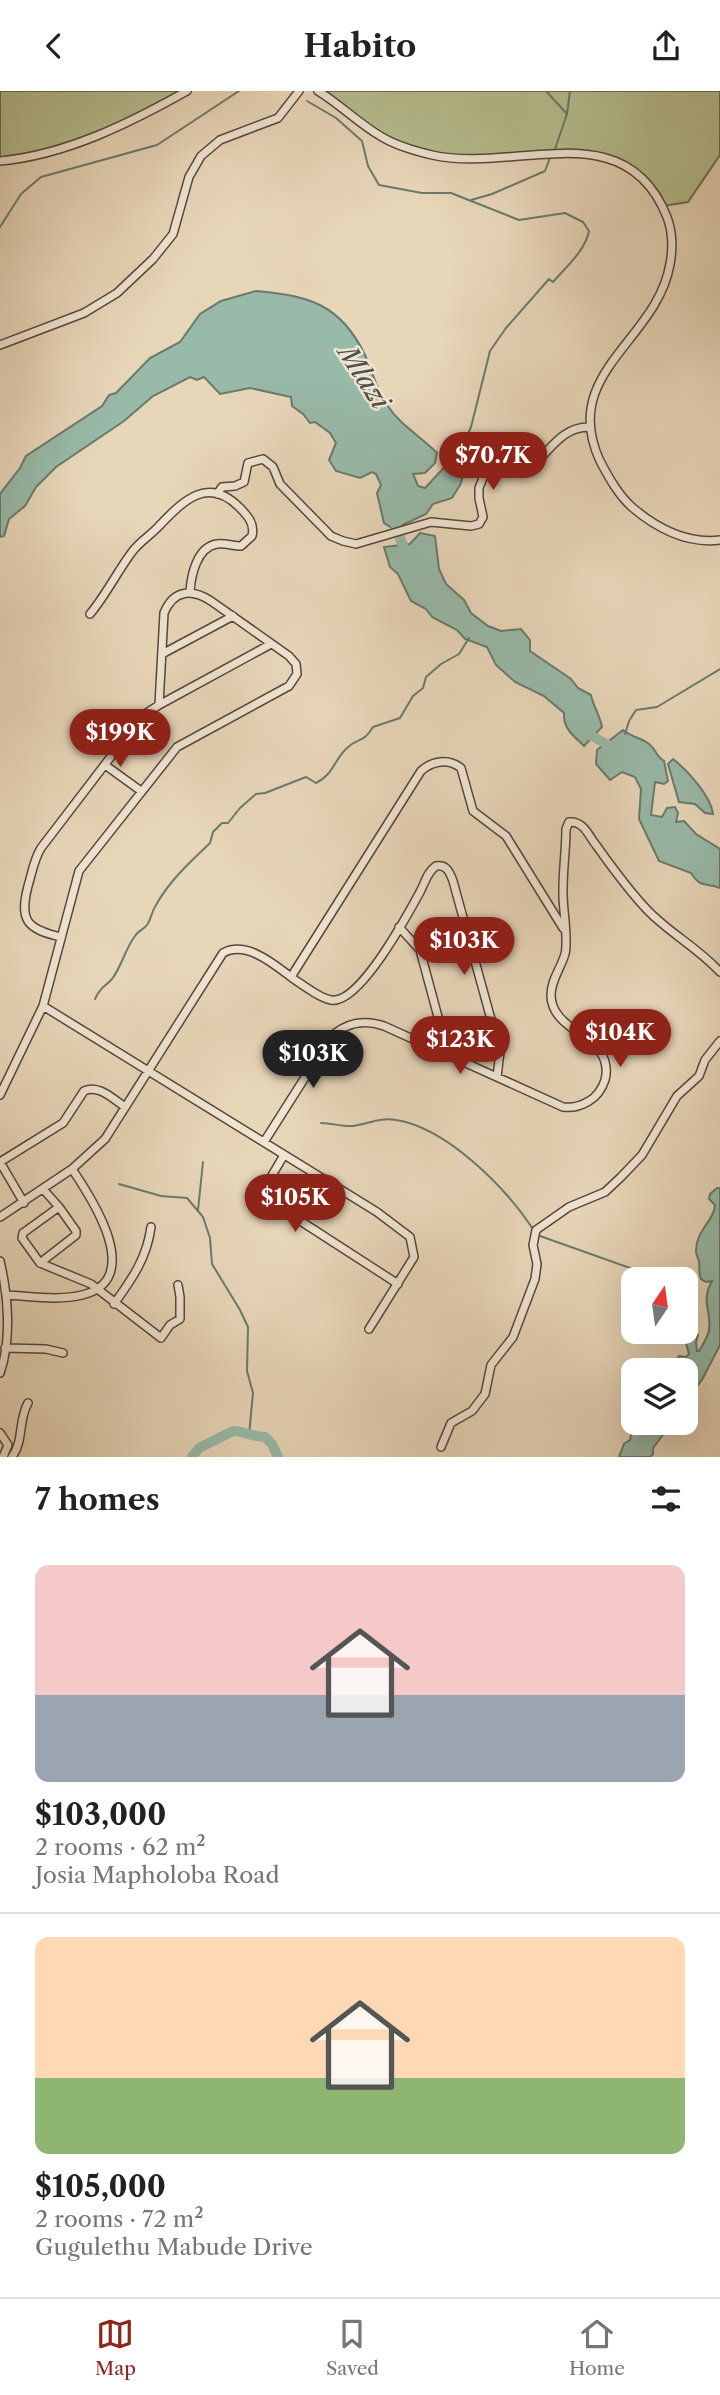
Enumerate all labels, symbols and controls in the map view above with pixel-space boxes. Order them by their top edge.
text: Habito [304,26,416,65]
icon: back [35,27,73,65]
icon: share [647,27,685,65]
water label: Mlazi [330,336,398,417]
pin: $70.7K [436,433,550,492]
text: $70.7K [455,441,531,469]
pin: $199K [71,709,169,769]
text: $199K [85,718,155,746]
pin: $103K [415,917,513,977]
text: $103K [429,926,499,954]
pin: $104K [571,1009,669,1069]
pin: $123K [411,1017,509,1076]
text: $104K [585,1018,655,1046]
text: $123K [426,1025,494,1053]
pin: $103K [264,1031,362,1090]
text: $103K [278,1039,348,1067]
pin: $105K [246,1175,344,1234]
text: $105K [261,1183,329,1211]
north arrow [621,1267,698,1344]
map controls [621,1267,698,1435]
button: layers [621,1358,698,1435]
icon: filters [647,1480,685,1518]
text: 7 homes [35,1481,160,1518]
icon: home [297,1610,423,1736]
text: $103,000 [35,1796,166,1833]
text: 2 rooms · 62 m² [35,1833,206,1861]
text: Josia Mapholoba Road [35,1861,279,1889]
icon: home [297,1982,423,2108]
text: $105,000 [35,2168,166,2205]
text: 2 rooms · 72 m² [35,2205,204,2233]
text: Gugulethu Mabude Drive [35,2233,313,2261]
tab: Map [95,2315,136,2380]
tab: Saved [326,2315,379,2380]
tab: Home [569,2315,625,2380]

